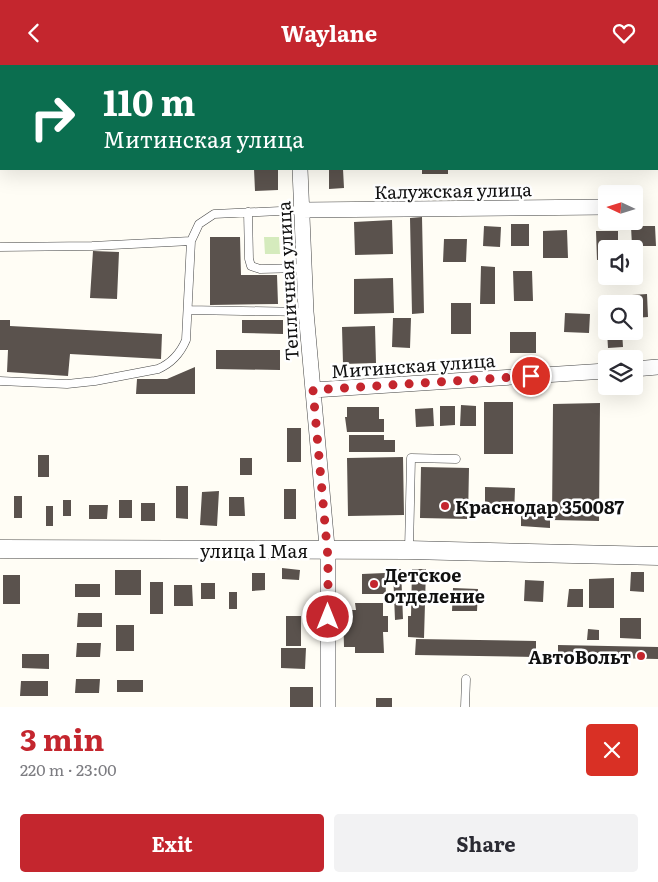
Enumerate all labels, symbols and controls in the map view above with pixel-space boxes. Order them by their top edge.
text: Waylane [281,16,377,49]
icon: back [20,19,48,47]
icon: heart [610,19,638,47]
text: 110 m [103,75,195,127]
icon: right [20,85,85,150]
text: Митинская улица [103,122,304,155]
street label: Калужская улица [374,175,532,205]
north arrow [598,185,642,230]
map controls [598,185,643,395]
street label: Тепличная улица [269,200,305,362]
button: sound [598,240,643,285]
button: search [598,295,643,340]
street label: Митинская улица [330,346,496,384]
button: layers [598,350,643,395]
pin [510,355,552,397]
icon: arrive [517,362,545,390]
place label: Краснодар 350087 [455,493,624,520]
marker: Краснодар 350087 [439,500,451,512]
street label: улица 1 Мая [200,537,308,564]
place label: Детское отделение [384,561,485,609]
marker: Детское отделение [368,578,380,590]
position arrow [301,590,353,642]
place label: АвтоВольт [528,643,631,670]
marker: АвтоВольт [635,650,647,662]
text: 3 min [20,716,104,760]
button: close [586,724,638,776]
text: 220 m · 23:00 [20,757,117,781]
button: Exit [20,814,324,872]
button: Share [334,814,638,872]

